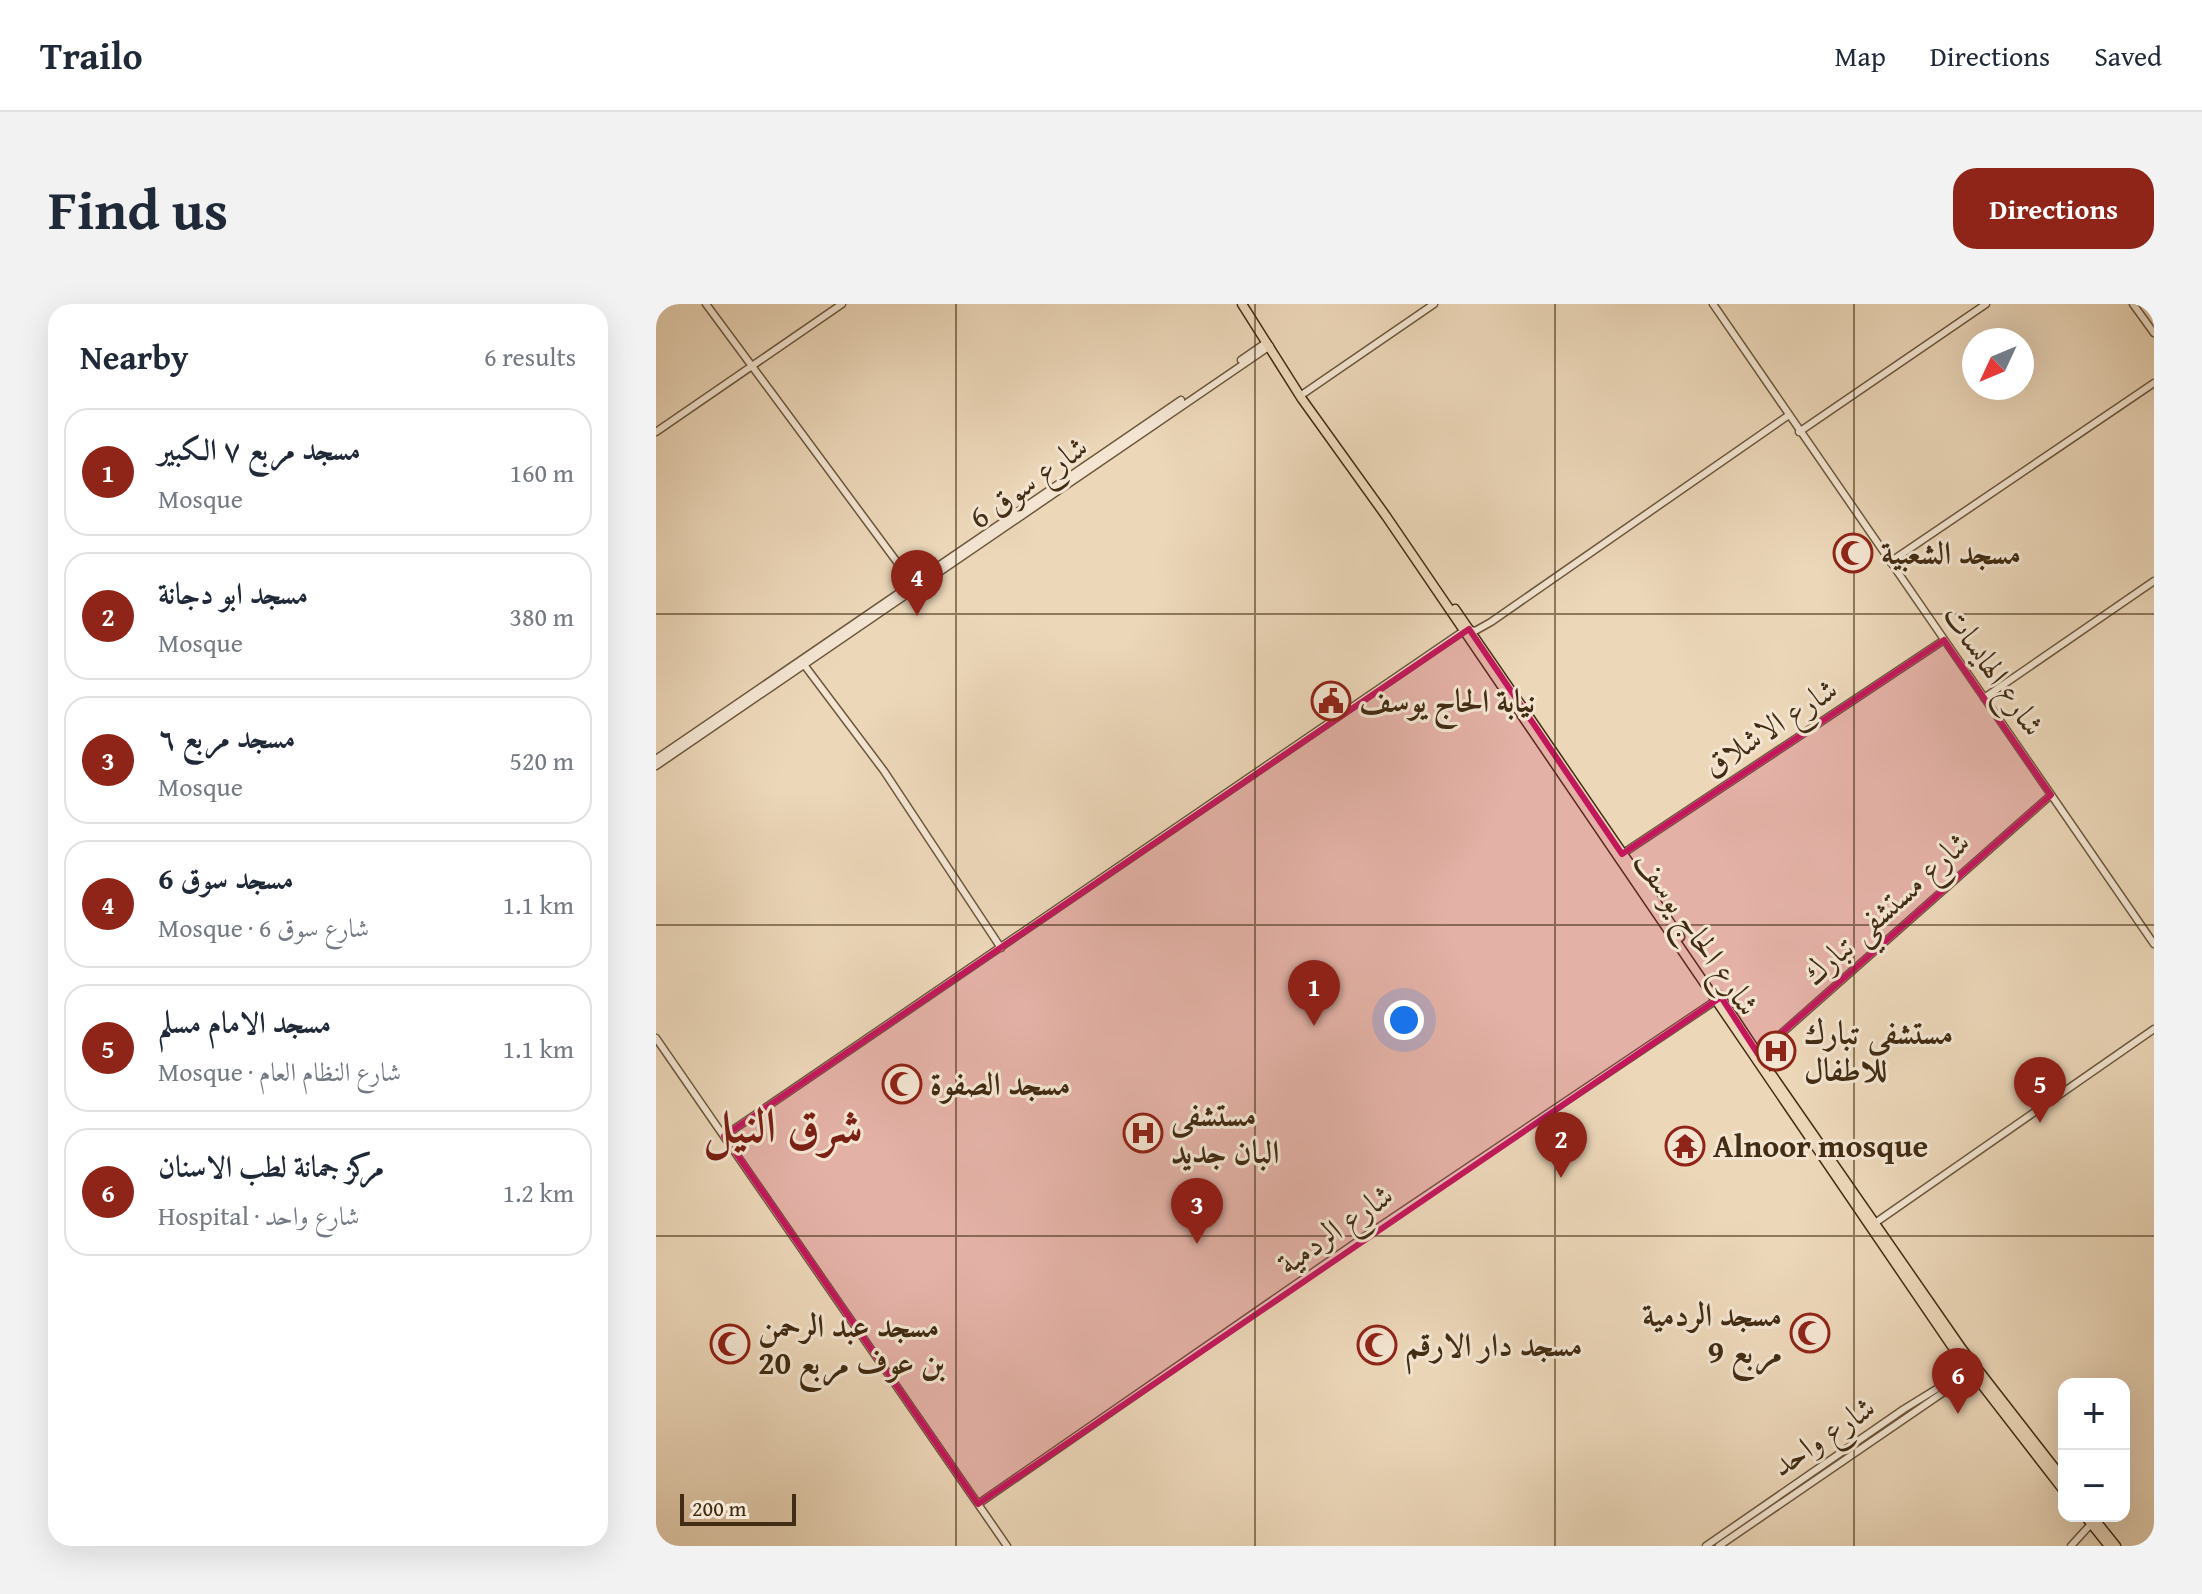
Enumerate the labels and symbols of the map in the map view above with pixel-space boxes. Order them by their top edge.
north arrow [1962,328,2034,400]
street label: شارع سوق 6 [958,423,1099,543]
place label: مسجد الشعبية [1881,529,2021,576]
mosque icon: مسجد الشعبية [1832,532,1874,574]
pin: 4 [891,550,943,616]
street label: شارع الهايسات [1928,594,2057,748]
street label: شارع الاشلاق [1693,665,1849,791]
place label: نيابة الحاج يوسف [1359,677,1536,730]
public building icon: نيابة الحاج يوسف [1310,680,1352,722]
street label: شارع مستشفي تبارك [1791,819,1985,1002]
street label: شارع الحاج يوسف [1619,840,1772,1028]
pin: 1 [1288,960,1340,1026]
your location [1384,1000,1424,1040]
place label: مستشفى تبارك للاطفال [1804,1009,1953,1093]
hospital icon: مستشفى تبارك للاطفال [1755,1030,1797,1072]
pin: 5 [2014,1057,2066,1123]
place label: مسجد الصفوة [930,1060,1070,1107]
mosque icon: مسجد الصفوة [881,1063,923,1105]
district label: شرق النيل [703,1089,863,1161]
place label: مستشفى البان جديد [1170,1091,1279,1175]
hospital icon: مستشفى البان جديد [1122,1112,1164,1154]
pin: 2 [1535,1112,1587,1178]
place label: Alnoor mosque [1713,1122,1928,1169]
temple icon: Alnoor mosque [1664,1125,1706,1167]
street label: شارع الردمية [1267,1171,1405,1289]
pin: 3 [1171,1178,1223,1244]
place label: مسجد الردمية مربع 9 [1642,1291,1782,1382]
place label: مسجد عبد الرحمن بن عوف مربع 20 [758,1302,945,1393]
mosque icon: مسجد الردمية مربع 9 [1789,1312,1831,1354]
place label: مسجد دار الارقم [1405,1321,1582,1375]
mosque icon: مسجد عبد الرحمن بن عوف مربع 20 [709,1323,751,1365]
mosque icon: مسجد دار الارقم [1356,1324,1398,1366]
pin: 6 [1932,1348,1984,1414]
street label: شارع واحد [1761,1383,1887,1491]
scale bar [680,1490,796,1526]

